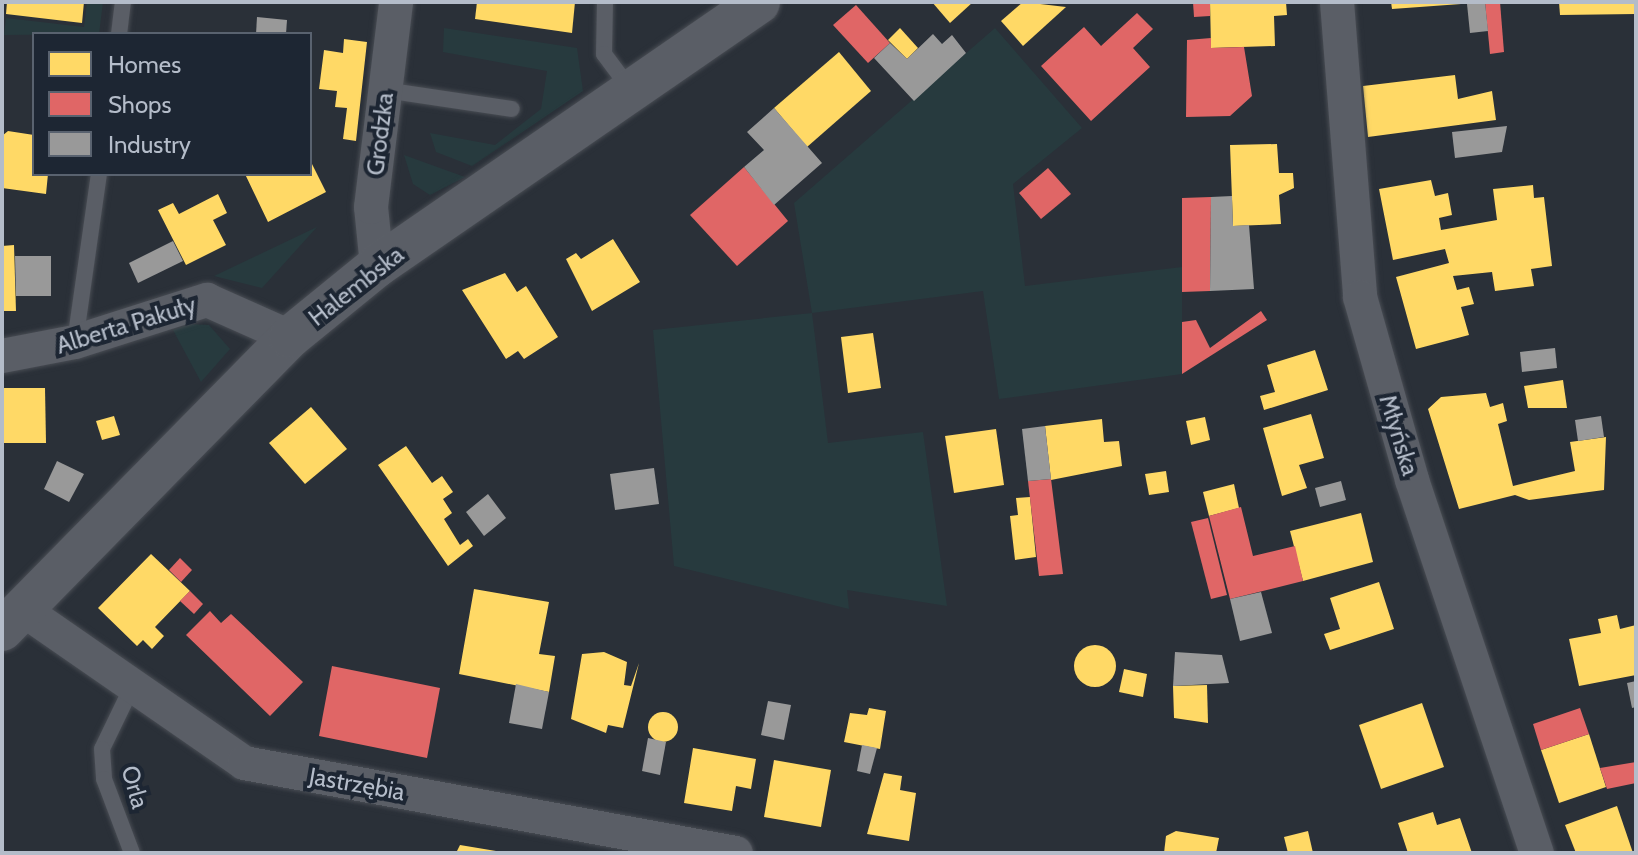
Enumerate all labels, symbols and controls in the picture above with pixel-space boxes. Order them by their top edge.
legend [32,32,312,176]
text: Homes [108,50,181,79]
text: Shops [108,90,171,119]
street label: Grodzka [361,91,399,177]
text: Industry [108,130,191,159]
street label: Halembska [303,240,409,332]
street label: Alberta Pakuły [53,290,199,360]
street label: Młyńska [1373,391,1425,479]
street label: Jastrzębia [307,761,407,807]
street label: Orla [115,762,155,812]

